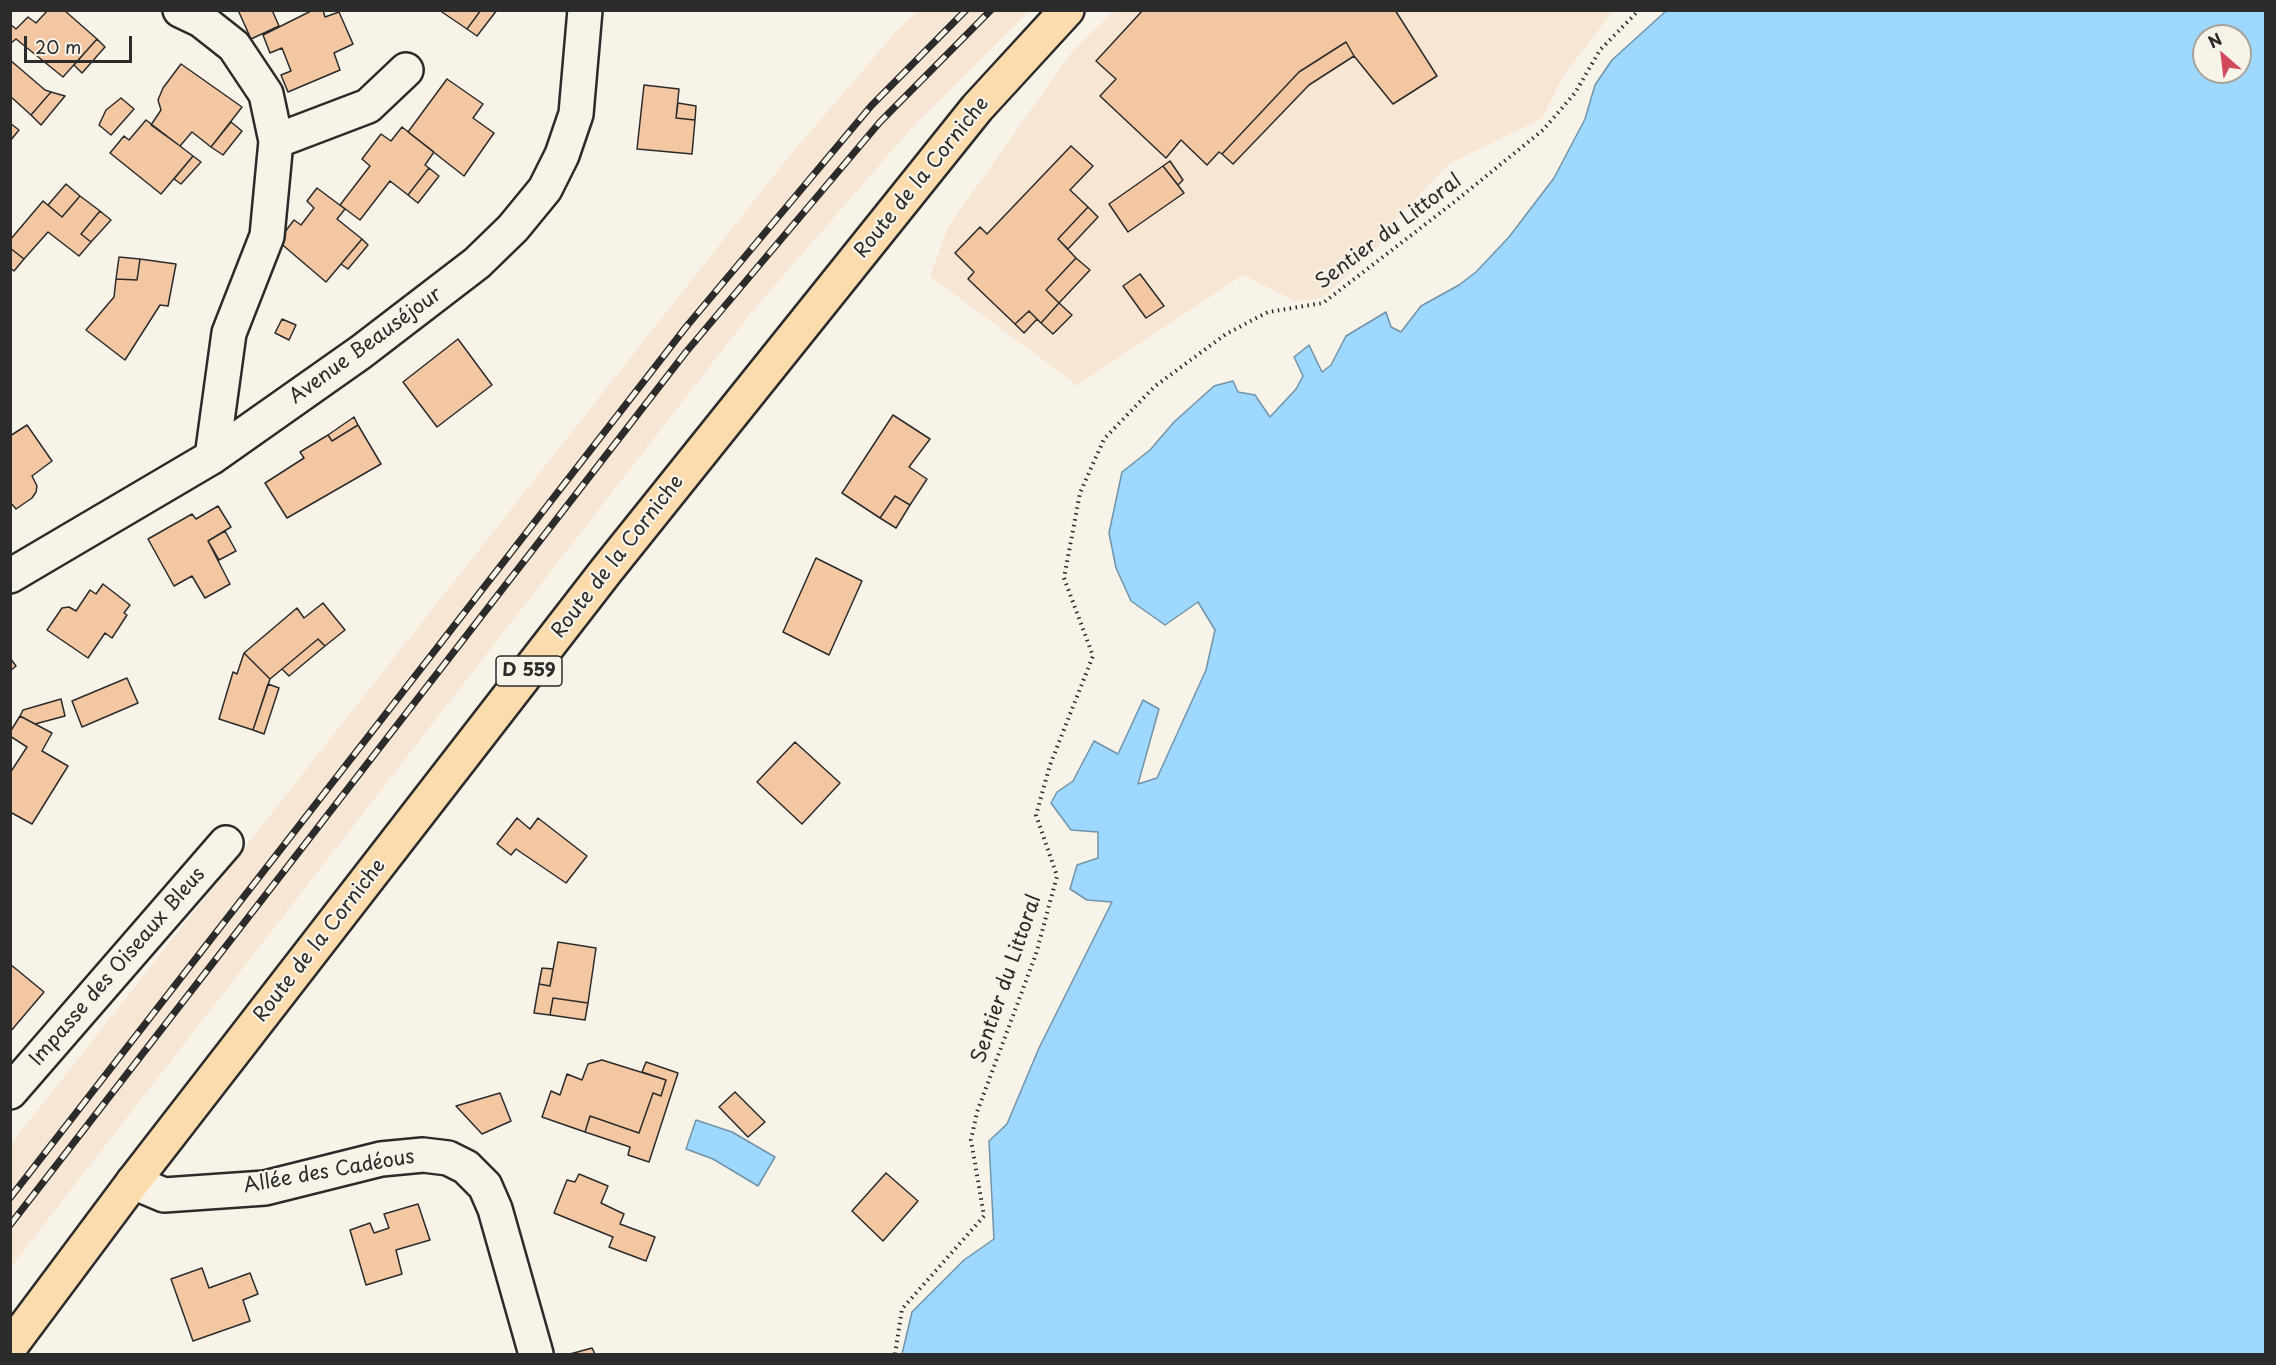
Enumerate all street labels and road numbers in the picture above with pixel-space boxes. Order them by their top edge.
street label: Route de la Corniche [850,93,994,263]
street label: Sentier du Littoral [1311,169,1467,295]
street label: Avenue Beauséjour [285,283,447,409]
street label: Route de la Corniche [547,471,689,643]
road number: D 559 [496,656,562,686]
street label: Route de la Corniche [249,855,391,1027]
street label: Impasse des Oiseaux Bleus [25,863,211,1071]
street label: Sentier du Littoral [967,892,1047,1066]
street label: Allée des Cadéous [242,1145,416,1199]

